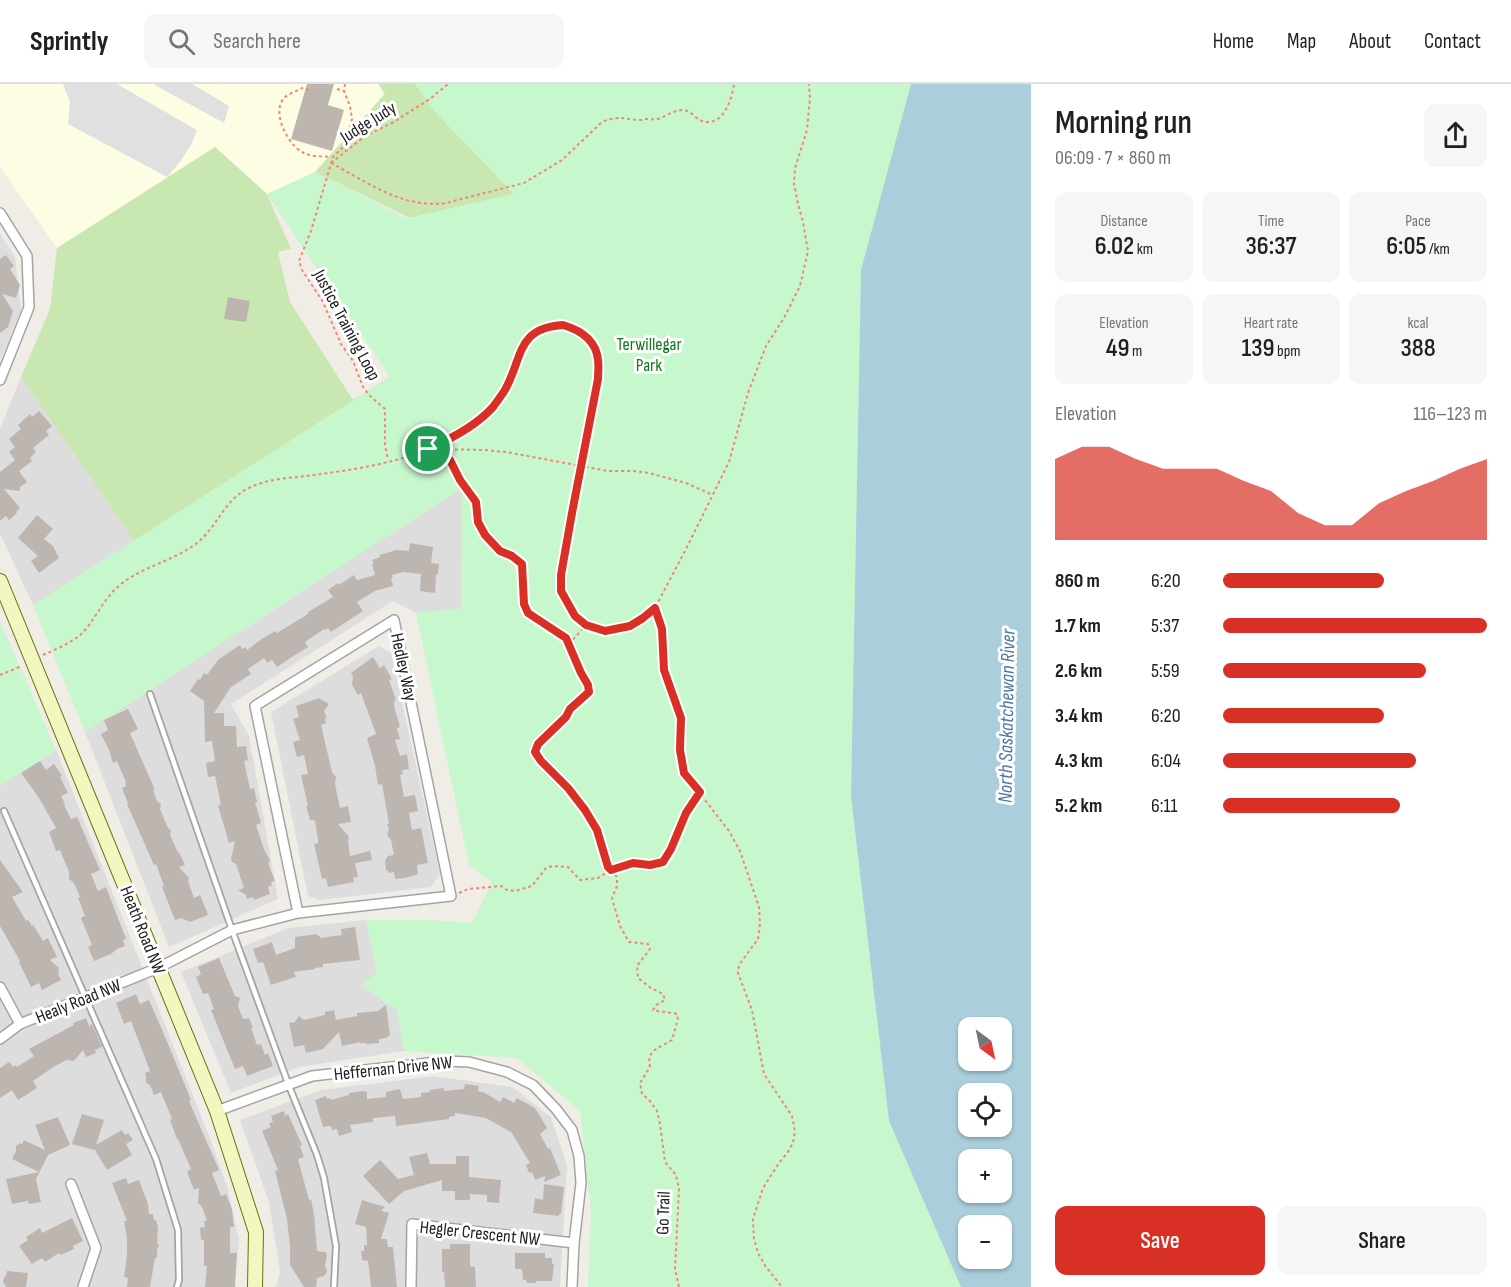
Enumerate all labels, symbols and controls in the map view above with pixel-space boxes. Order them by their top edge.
search box [144,14,564,68]
text: Sprintly [30,25,108,58]
icon: search [165,25,198,58]
text: Search here [213,28,301,55]
text: Home [1213,29,1254,54]
text: Map [1287,29,1316,54]
text: About [1349,29,1391,54]
text: Contact [1424,29,1481,54]
street label: Judge Judy [336,97,400,148]
text: Morning run [1055,103,1192,143]
button: share [1424,104,1487,167]
text: 06:09 · 7 × 860 m [1055,146,1171,170]
text: Distance [1100,212,1148,231]
text: Time [1258,212,1284,231]
text: Pace [1405,212,1431,231]
text: 6.02 [1095,231,1134,262]
text: 36:37 [1246,231,1296,262]
text: 6:05 [1386,231,1426,262]
text: km [1134,240,1153,259]
text: /km [1426,240,1450,259]
street label: Justice Training Loop [308,265,385,384]
text: Elevation [1099,314,1149,333]
text: Heart rate [1244,314,1298,333]
text: kcal [1407,314,1429,333]
text: 49 [1106,333,1129,364]
text: 139 [1241,333,1274,364]
text: 388 [1400,333,1436,364]
park label: Terwillegar Park [616,334,682,376]
text: m [1129,342,1142,361]
text: bpm [1274,342,1301,361]
text: Elevation [1055,402,1117,426]
text: 116–123 m [1413,402,1487,426]
pin [402,423,453,474]
icon: arrive [411,432,444,465]
text: 860 m [1055,569,1100,593]
text: 6:20 [1151,569,1181,593]
text: 1.7 km [1055,614,1101,638]
text: 5:37 [1151,614,1179,638]
water label: North Saskatchewan River [993,627,1021,803]
street label: Hedley Way [386,631,421,703]
text: 2.6 km [1055,659,1102,683]
text: 5:59 [1151,659,1180,683]
text: 3.4 km [1055,704,1103,728]
text: 6:20 [1151,704,1181,728]
text: 4.3 km [1055,749,1103,773]
text: 6:04 [1151,749,1181,773]
text: 5.2 km [1055,794,1102,818]
text: 6:11 [1151,794,1178,818]
street label: Heath Road NW [115,883,170,978]
street label: Healy Road NW [32,975,124,1028]
north arrow [958,1017,1012,1071]
map controls [958,1017,1012,1269]
street label: Heffernan Drive NW [333,1052,454,1085]
button: locate [958,1083,1012,1137]
button: + [958,1149,1012,1203]
street label: Go Trail [652,1191,675,1235]
button: Save [1055,1206,1265,1275]
button: Share [1277,1206,1487,1275]
button: − [958,1215,1012,1269]
street label: Hegler Crescent NW [419,1217,541,1250]

